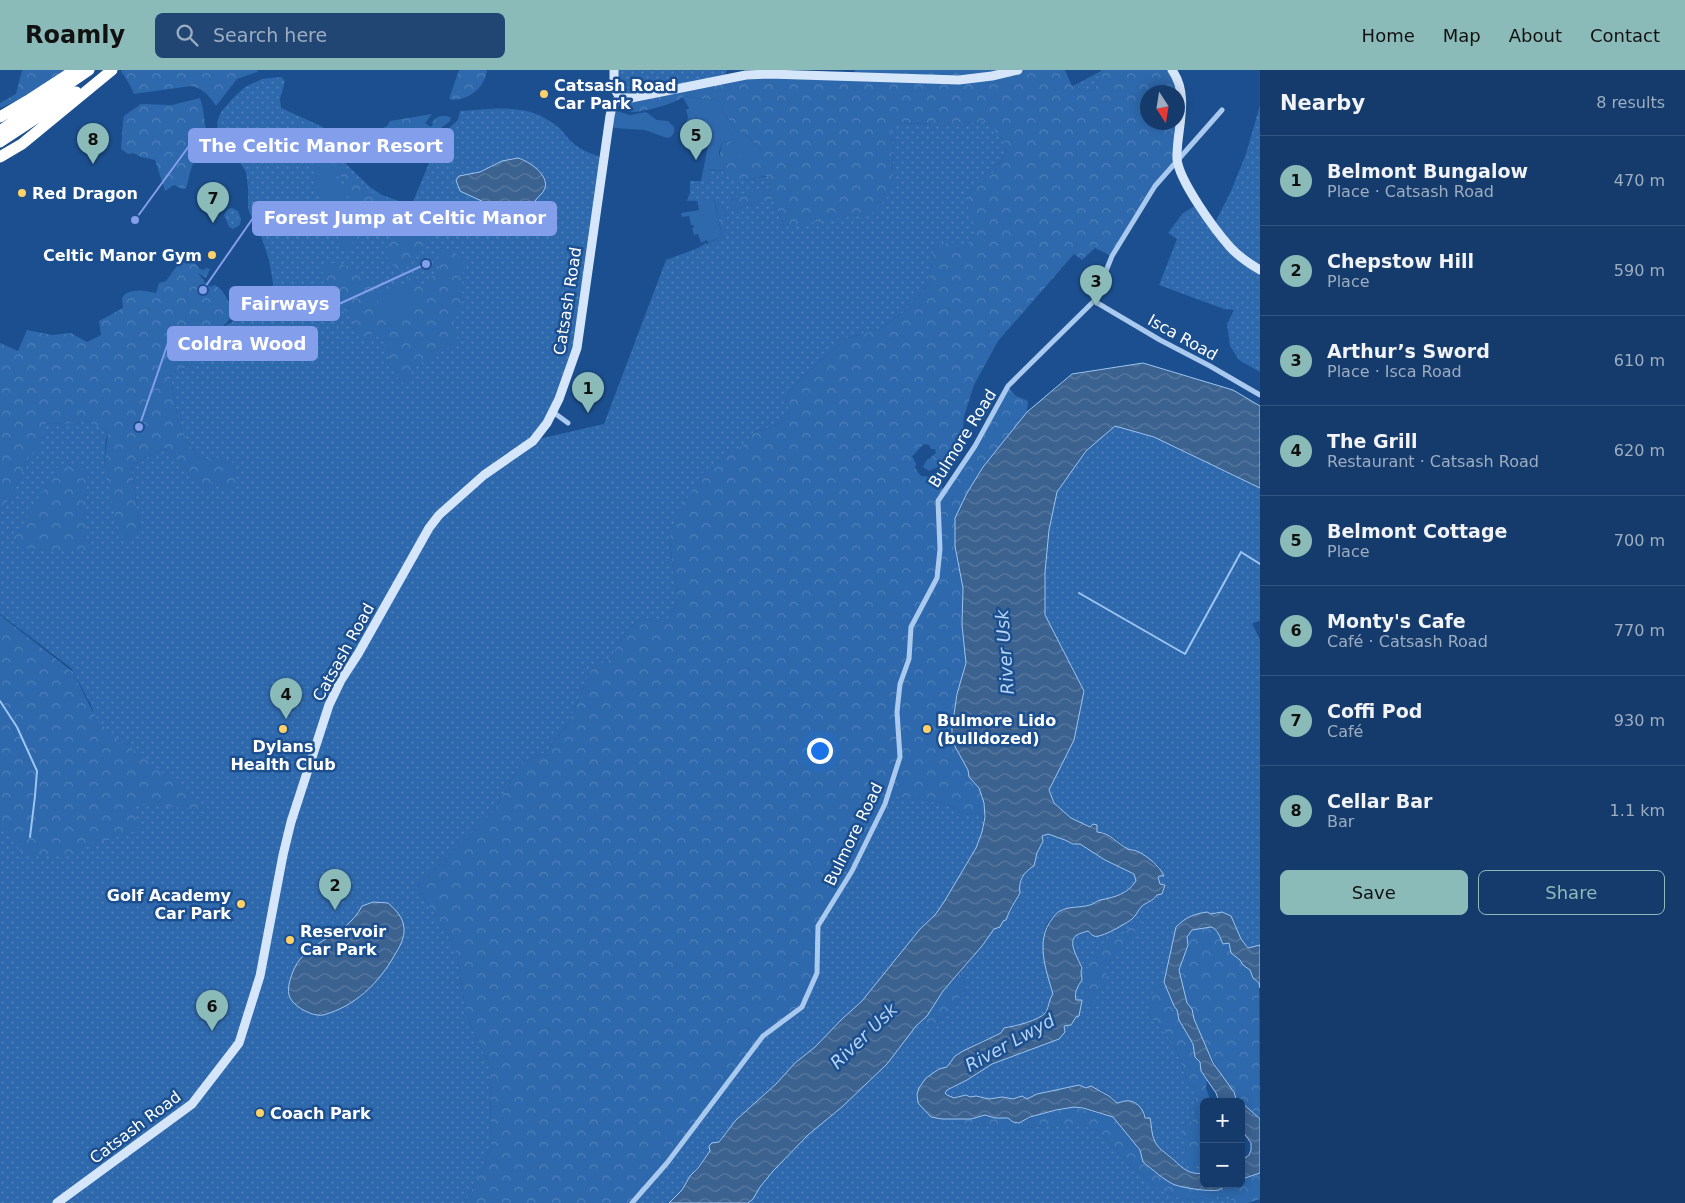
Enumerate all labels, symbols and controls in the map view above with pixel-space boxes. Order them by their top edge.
search box [155,13,505,58]
text: Roamly [25,21,125,49]
icon: search [173,21,201,49]
text: Search here [213,24,327,46]
text: Home [1362,25,1415,46]
text: Map [1443,25,1481,46]
text: About [1509,25,1562,46]
text: Contact [1590,25,1660,46]
place label: Catsash Road Car Park [554,76,677,113]
north arrow [1140,85,1185,130]
marker: Catsash Road Car Park [538,88,550,100]
text: Nearby [1280,91,1365,115]
text: 8 results [1596,93,1665,112]
pin: 5 [680,119,712,160]
pin: 8 [77,123,109,164]
callout: The Celtic Manor Resort [189,129,453,162]
text: The Celtic Manor Resort [199,135,443,156]
text: Belmont Bungalow [1327,160,1528,182]
text: 1 [1290,171,1302,190]
text: 470 m [1614,171,1665,190]
pin: 7 [197,182,229,223]
text: Place · Catsash Road [1327,182,1494,201]
place label: Red Dragon [32,184,138,203]
marker: Red Dragon [16,187,28,199]
callout: Forest Jump at Celtic Manor [253,202,556,235]
text: Forest Jump at Celtic Manor [264,207,546,228]
place label: Celtic Manor Gym [43,246,202,265]
street label: Catsash Road [550,246,585,356]
marker: Celtic Manor Gym [206,249,218,261]
text: Chepstow Hill [1327,250,1474,272]
text: 2 [1290,261,1302,280]
text: 590 m [1614,261,1665,280]
pin: 3 [1080,265,1112,306]
text: Place [1327,272,1370,291]
callout: Fairways [230,287,339,320]
text: Fairways [240,293,330,314]
street label: Isca Road [1145,310,1221,364]
callout: Coldra Wood [168,327,317,360]
text: Coldra Wood [178,333,306,354]
text: Arthur’s Sword [1327,340,1490,362]
text: 3 [1290,351,1302,370]
text: 610 m [1614,351,1665,370]
text: Place · Isca Road [1327,362,1462,381]
pin: 1 [572,372,604,413]
street label: Bulmore Road [925,386,1000,491]
text: The Grill [1327,430,1418,452]
text: 4 [1290,441,1302,460]
text: 620 m [1614,441,1665,460]
text: Restaurant · Catsash Road [1327,452,1539,471]
text: Belmont Cottage [1327,520,1507,542]
text: 5 [1290,531,1302,550]
text: 700 m [1614,531,1665,550]
text: Place [1327,542,1370,561]
street label: Catsash Road [309,600,378,705]
water label: River Usk [991,607,1018,695]
text: Monty's Cafe [1327,610,1466,632]
text: 6 [1290,621,1302,640]
text: 770 m [1614,621,1665,640]
text: Café · Catsash Road [1327,632,1488,651]
pin: 4 [270,678,302,719]
text: Coffi Pod [1327,700,1422,722]
place label: Bulmore Lido (bulldozed) [937,711,1056,748]
text: 7 [1290,711,1302,730]
text: 930 m [1614,711,1665,730]
text: Café [1327,722,1363,741]
marker: Dylans Health Club [277,723,289,735]
marker: Bulmore Lido (bulldozed) [921,723,933,735]
place label: Dylans Health Club [230,737,336,774]
your location [807,738,833,764]
street label: Bulmore Road [820,780,887,889]
text: Cellar Bar [1327,790,1432,812]
text: 8 [1290,801,1302,820]
text: 1.1 km [1610,801,1665,820]
text: Bar [1327,812,1354,831]
pin: 2 [319,869,351,910]
button: Save [1280,870,1468,915]
button: Share [1478,870,1665,915]
place label: Golf Academy Car Park [107,886,232,923]
marker: Golf Academy Car Park [235,898,247,910]
place label: Reservoir Car Park [300,922,386,959]
marker: Reservoir Car Park [284,934,296,946]
pin: 6 [196,990,228,1031]
water label: River Usk [826,997,903,1073]
water label: River Lwyd [961,1009,1059,1076]
street label: Catsash Road [86,1087,185,1168]
map controls [1200,1098,1245,1188]
button: + [1200,1098,1245,1143]
place label: Coach Park [270,1104,371,1123]
marker: Coach Park [254,1107,266,1119]
button: − [1200,1143,1245,1188]

